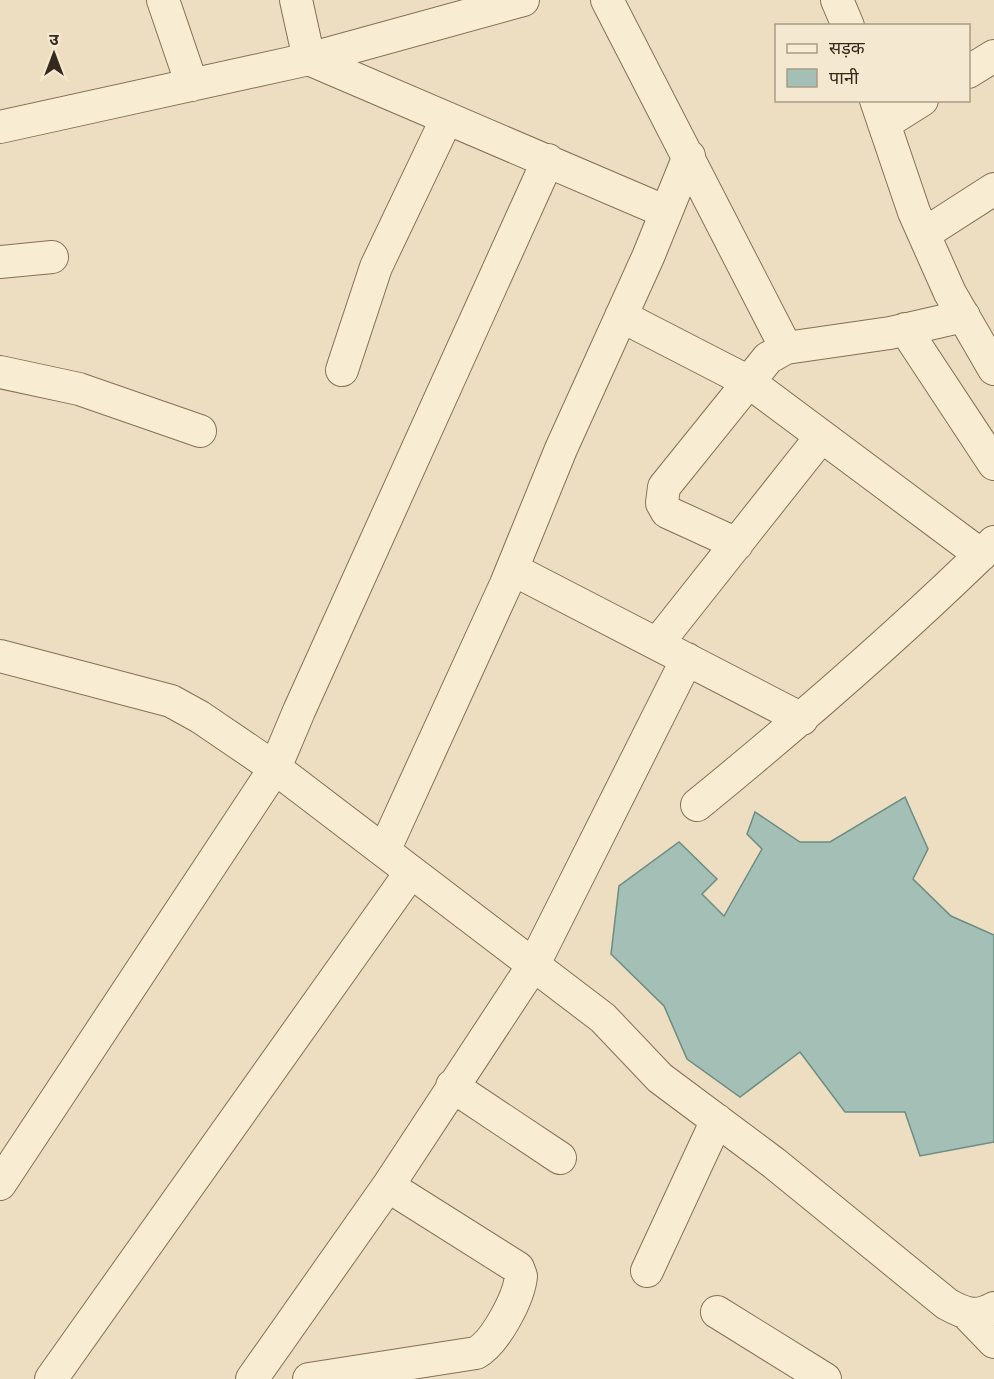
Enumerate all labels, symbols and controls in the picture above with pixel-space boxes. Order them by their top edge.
north arrow [24,24,84,84]
legend [775,24,970,102]
text: उ [49,28,59,50]
text: सड़क [829,35,866,59]
text: पानी [829,65,859,89]

